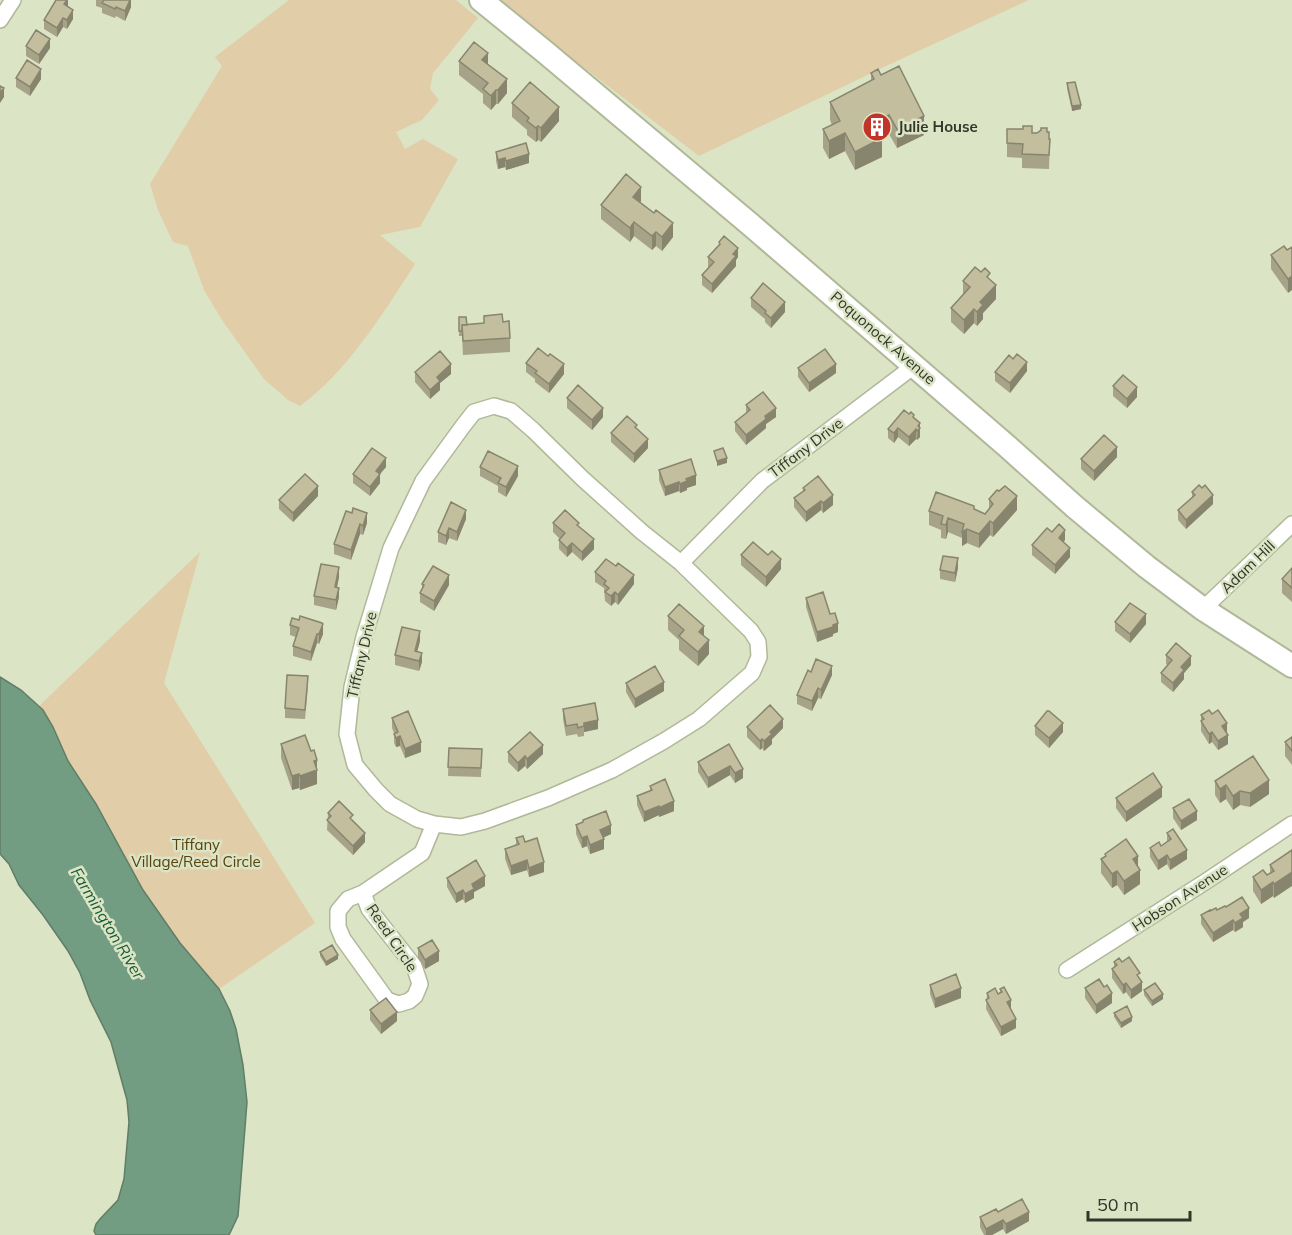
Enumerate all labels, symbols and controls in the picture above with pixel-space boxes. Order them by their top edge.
building icon: Julie House [861,111,893,143]
place label: Julie House [898,117,978,136]
street label: Poquonock Avenue [827,287,940,388]
street label: Tiffany Drive [765,413,847,482]
street label: Adam Hill [1217,536,1279,597]
street label: Tiffany Drive [342,610,381,700]
park label: Tiffany Village/Reed Circle [131,835,261,871]
street label: Hobson Avenue [1128,860,1231,936]
water label: Farmington River [67,863,150,984]
street label: Reed Circle [363,900,422,975]
scale bar [1088,1184,1190,1222]
text: 50 m [1097,1193,1139,1216]

